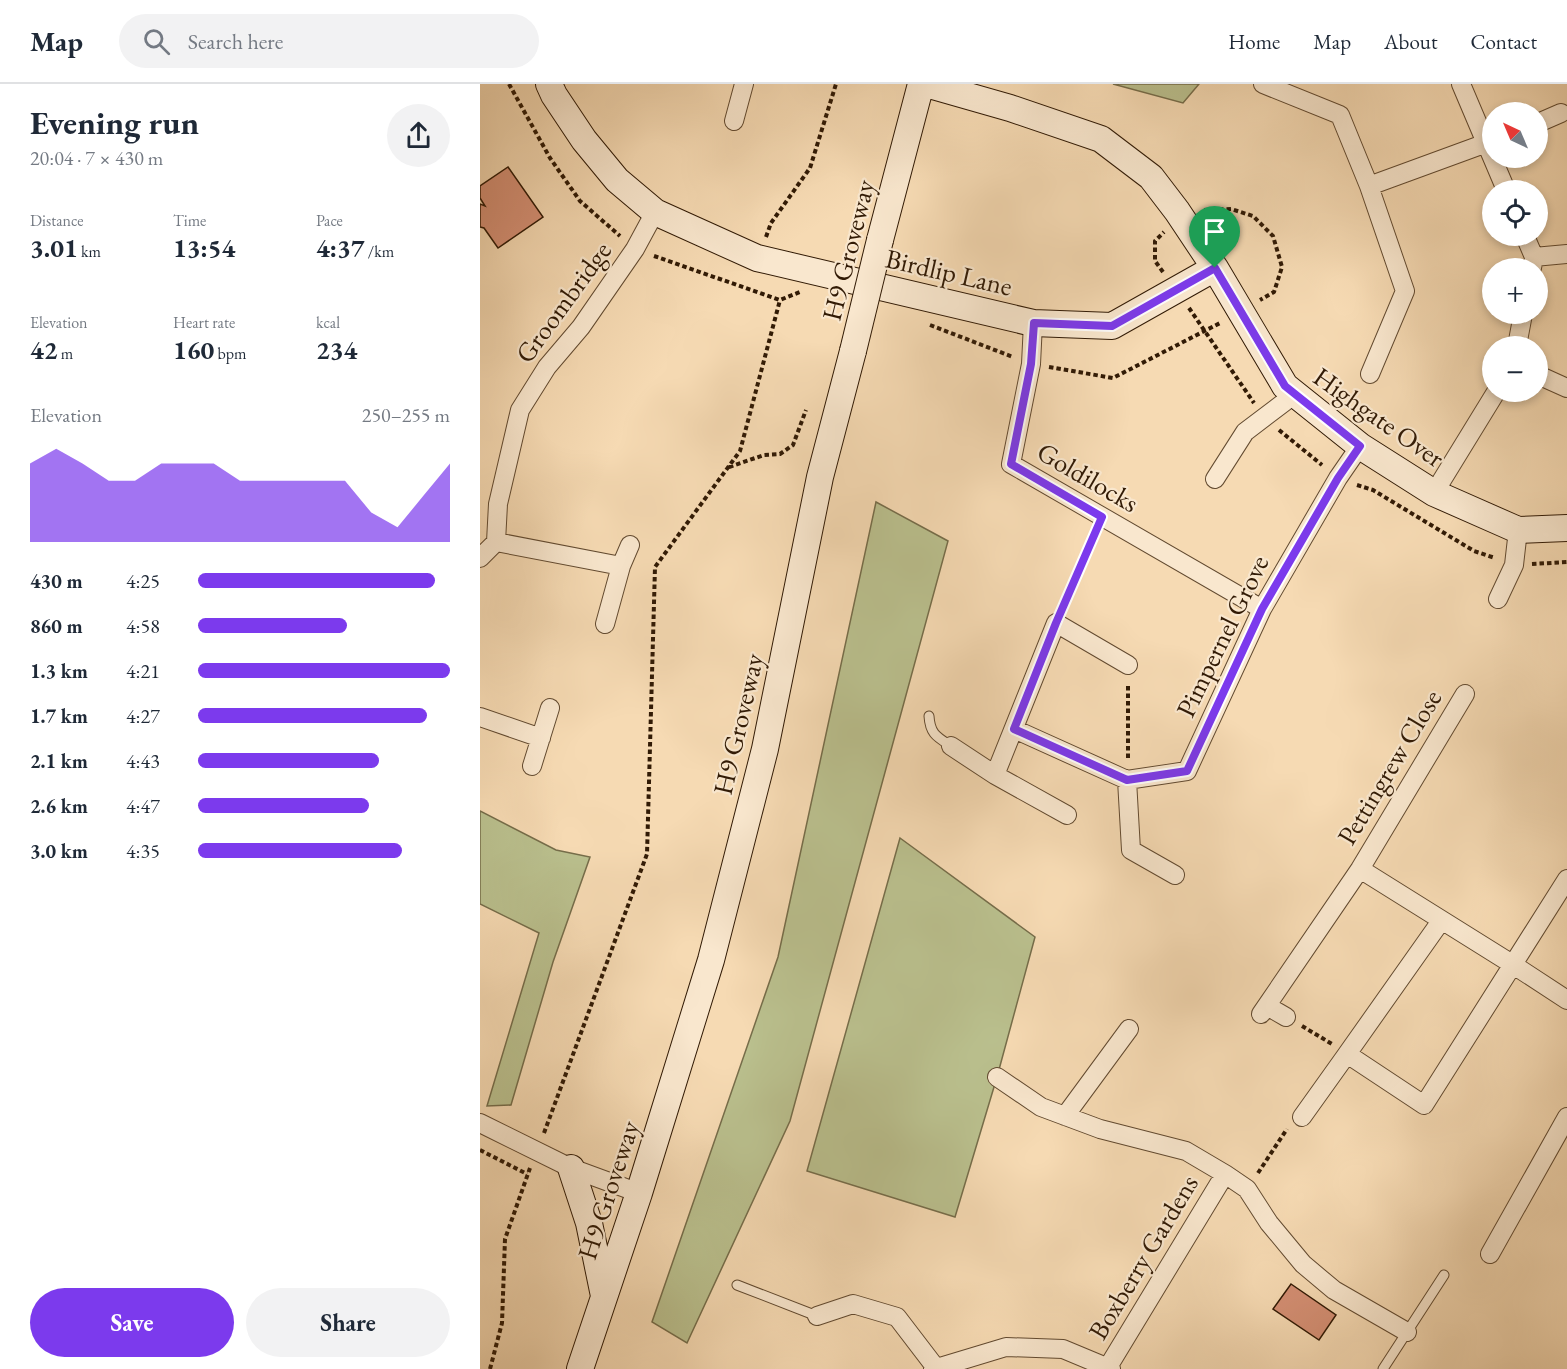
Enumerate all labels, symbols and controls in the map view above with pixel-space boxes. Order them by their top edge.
search box [119,14,539,68]
text: Map [30,23,83,59]
icon: search [140,25,173,58]
text: Search here [188,27,283,56]
text: Home [1228,28,1280,55]
text: Map [1313,28,1351,55]
text: About [1384,28,1437,55]
text: Contact [1470,28,1537,55]
text: Evening run [30,101,199,144]
north arrow [1482,102,1548,168]
map controls [1482,102,1548,402]
button: share [387,104,450,167]
text: 20:04 · 7 × 430 m [30,145,163,171]
street label: H9 Groveway [814,176,882,324]
button: locate [1482,180,1548,246]
pin [1189,206,1240,268]
text: Distance [30,210,83,231]
text: Time [173,210,206,231]
text: Pace [316,210,343,231]
icon: arrive [1198,215,1231,248]
text: 3.01 [30,231,78,265]
text: 13:54 [173,231,235,265]
text: 4:37 [316,231,365,265]
street label: Groombridge [507,234,619,370]
street label: Birdlip Lane [882,240,1016,304]
text: km [78,241,101,262]
text: /km [365,241,394,262]
button: + [1482,258,1548,324]
text: Elevation [30,312,88,333]
text: Heart rate [173,312,235,333]
text: kcal [316,312,340,333]
text: 42 [30,333,58,367]
text: 160 [173,333,214,367]
text: 234 [316,333,357,367]
button: − [1482,336,1548,402]
text: m [58,343,73,364]
text: bpm [214,343,246,364]
street label: Highgate Over [1307,359,1451,475]
text: Elevation [30,402,102,428]
text: 250–255 m [362,402,450,428]
street label: Goldilocks [1031,434,1145,520]
street label: Pimpernel Grove [1168,549,1276,723]
text: 430 m [30,568,83,594]
text: 4:25 [126,568,160,594]
text: 860 m [30,613,83,639]
text: 4:58 [126,613,160,639]
street label: H9 Groveway [705,650,771,798]
text: 1.3 km [30,658,88,684]
text: 4:21 [126,658,160,684]
street label: Pettingrew Close [1329,683,1449,851]
text: 1.7 km [30,703,88,729]
text: 4:27 [126,703,160,729]
text: 2.1 km [30,748,88,774]
text: 4:43 [126,748,160,774]
text: 2.6 km [30,793,88,819]
text: 4:47 [126,793,160,819]
text: 3.0 km [30,838,88,864]
text: 4:35 [126,838,160,864]
street label: H9 Groveway [569,1116,647,1264]
street label: Boxberry Gardens [1080,1168,1206,1346]
button: Save [30,1288,234,1357]
button: Share [246,1288,450,1357]

